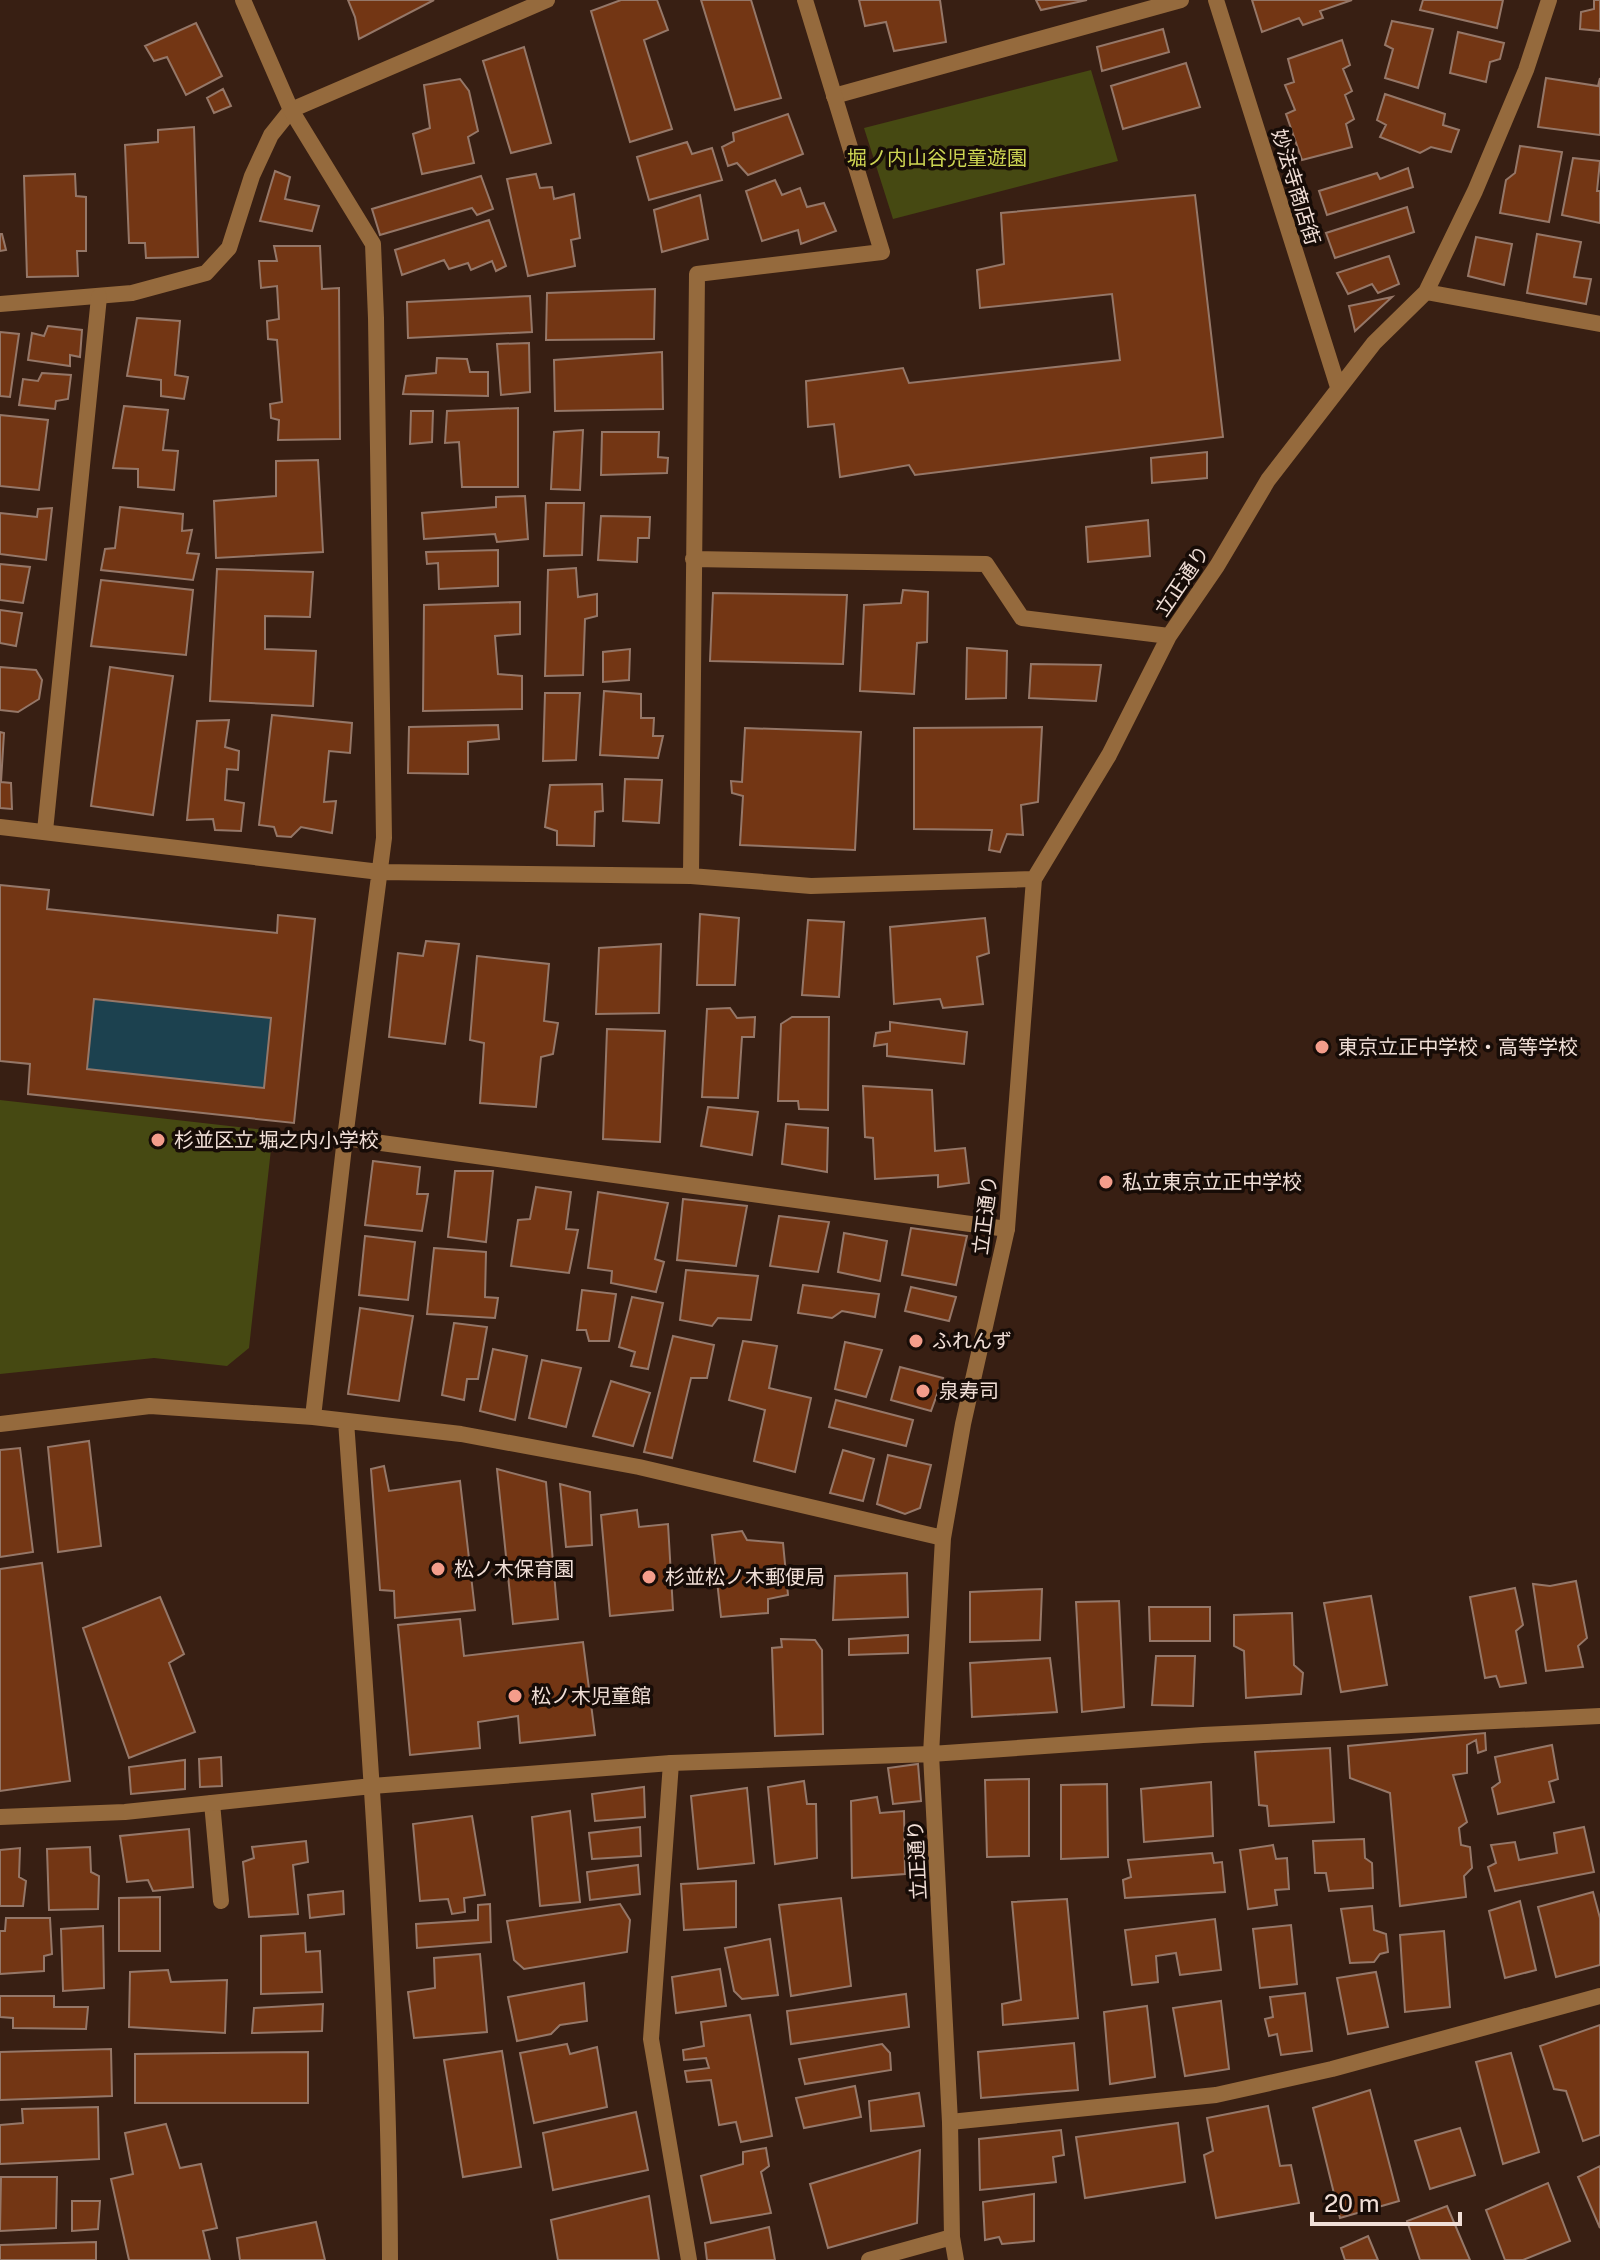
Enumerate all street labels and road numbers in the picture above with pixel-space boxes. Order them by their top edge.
street label: 妙法寺商店街 [1267,126,1325,248]
street label: 立正通り [1150,541,1214,621]
street label: 立正通り [968,1174,1002,1256]
street label: 立正通り [903,1819,931,1901]

